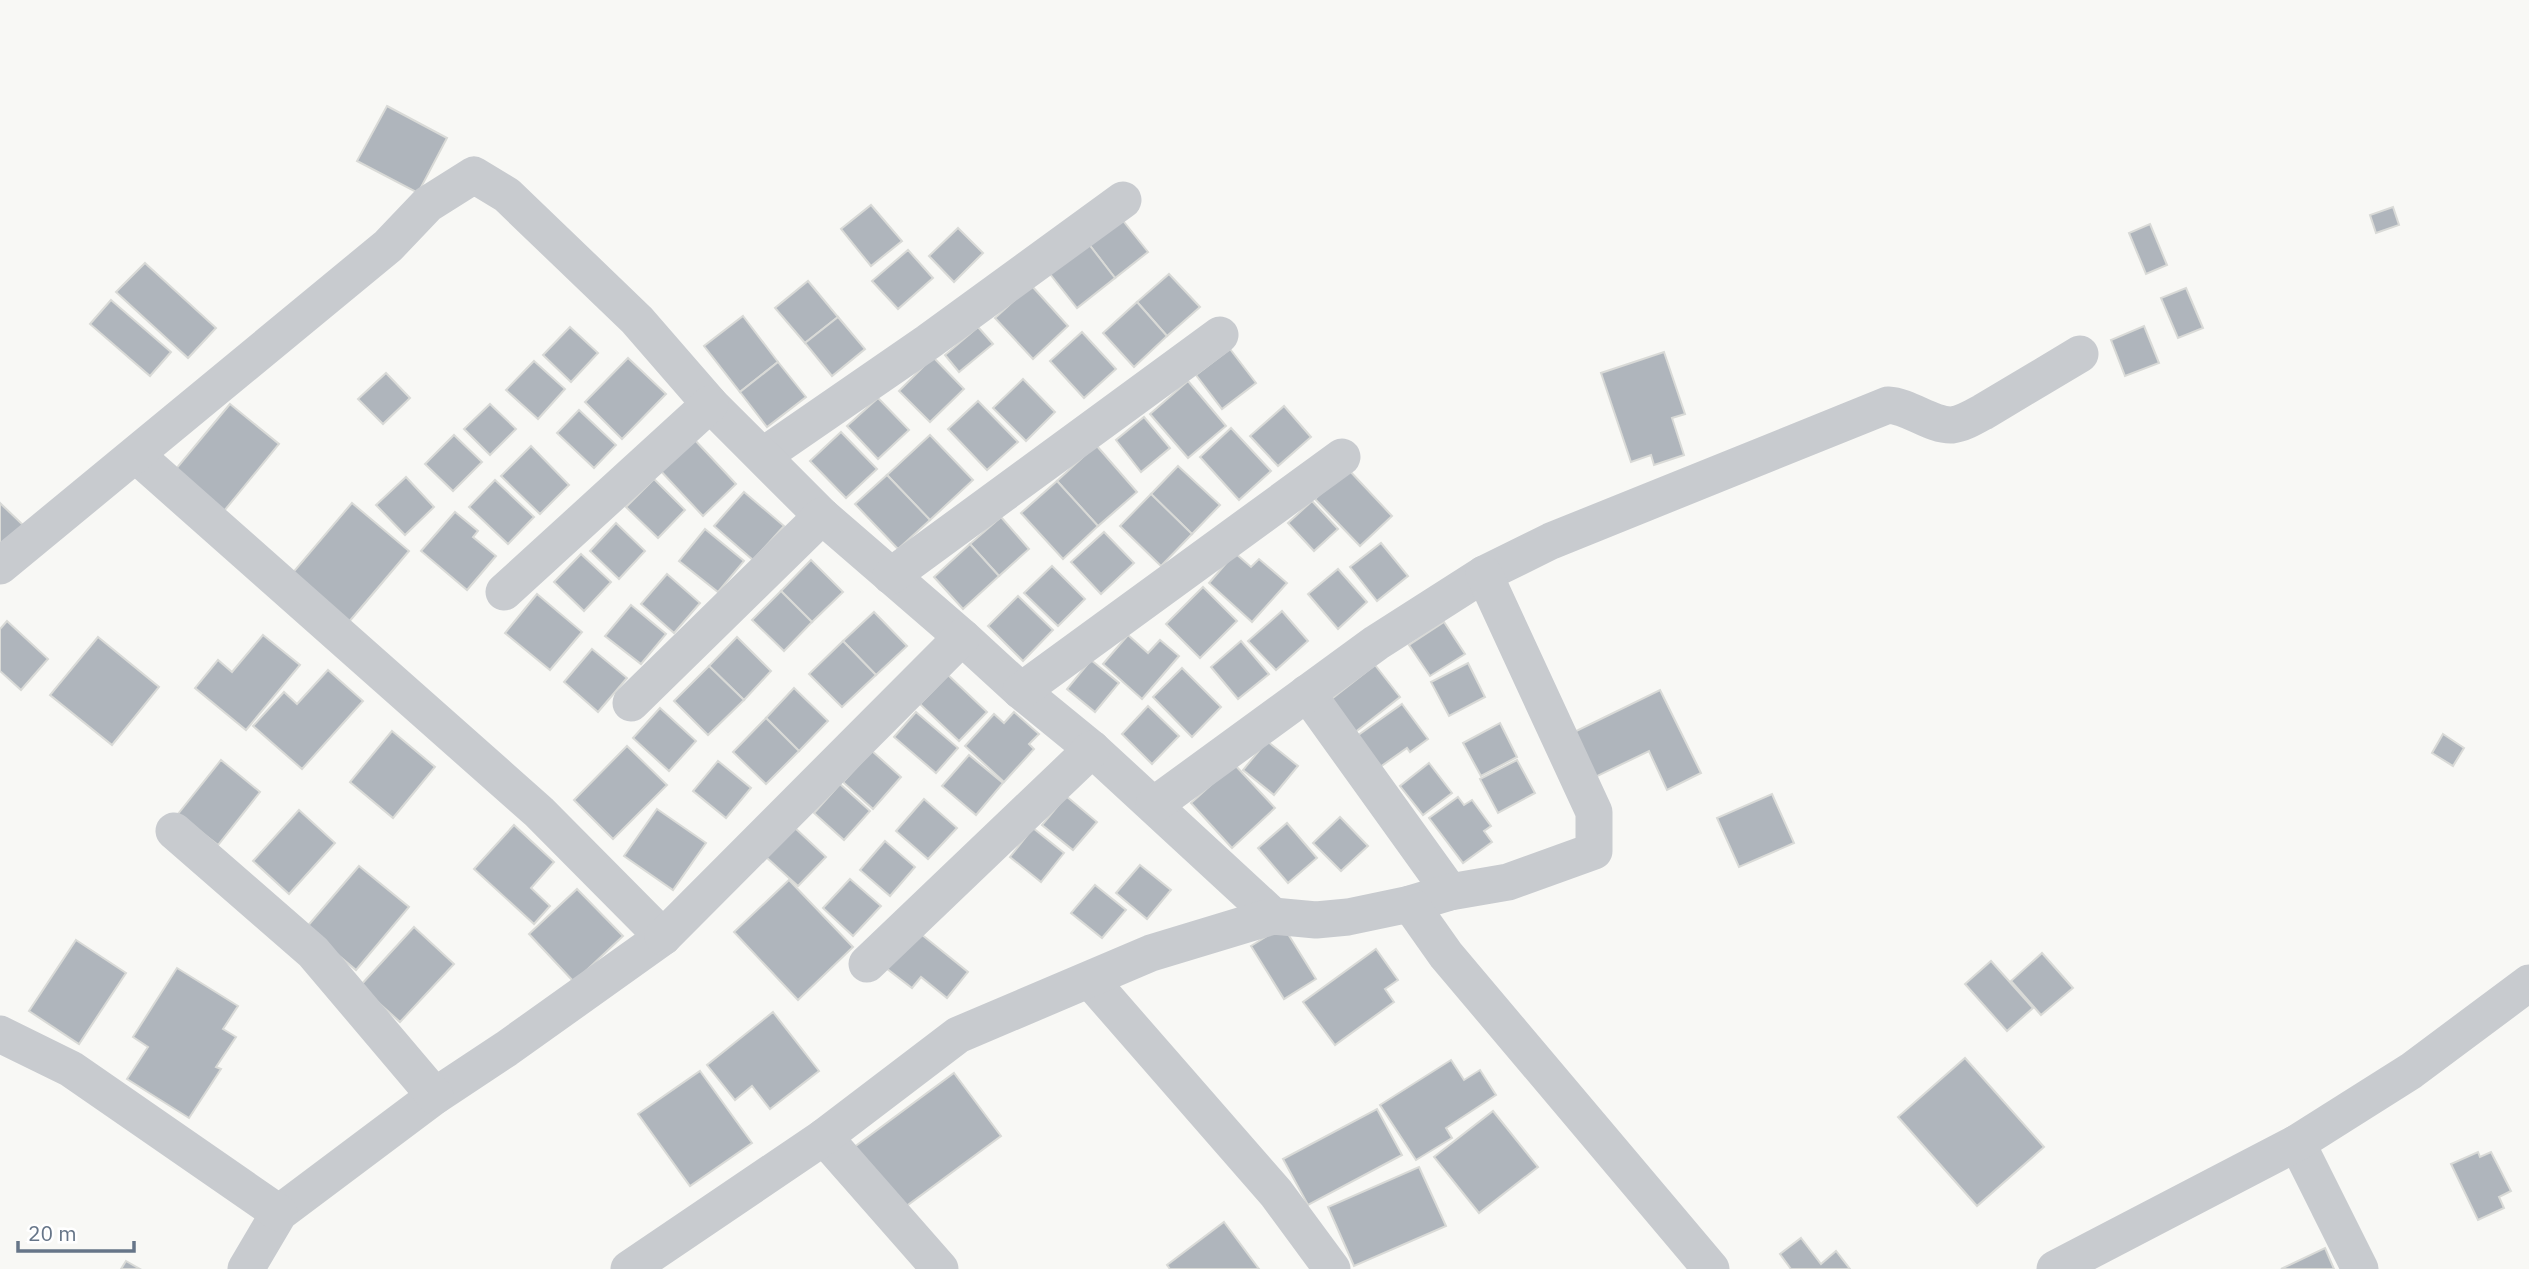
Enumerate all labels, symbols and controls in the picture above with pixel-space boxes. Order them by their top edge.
scale bar [18,1210,133,1254]
text: 20 m [28,1219,77,1247]

